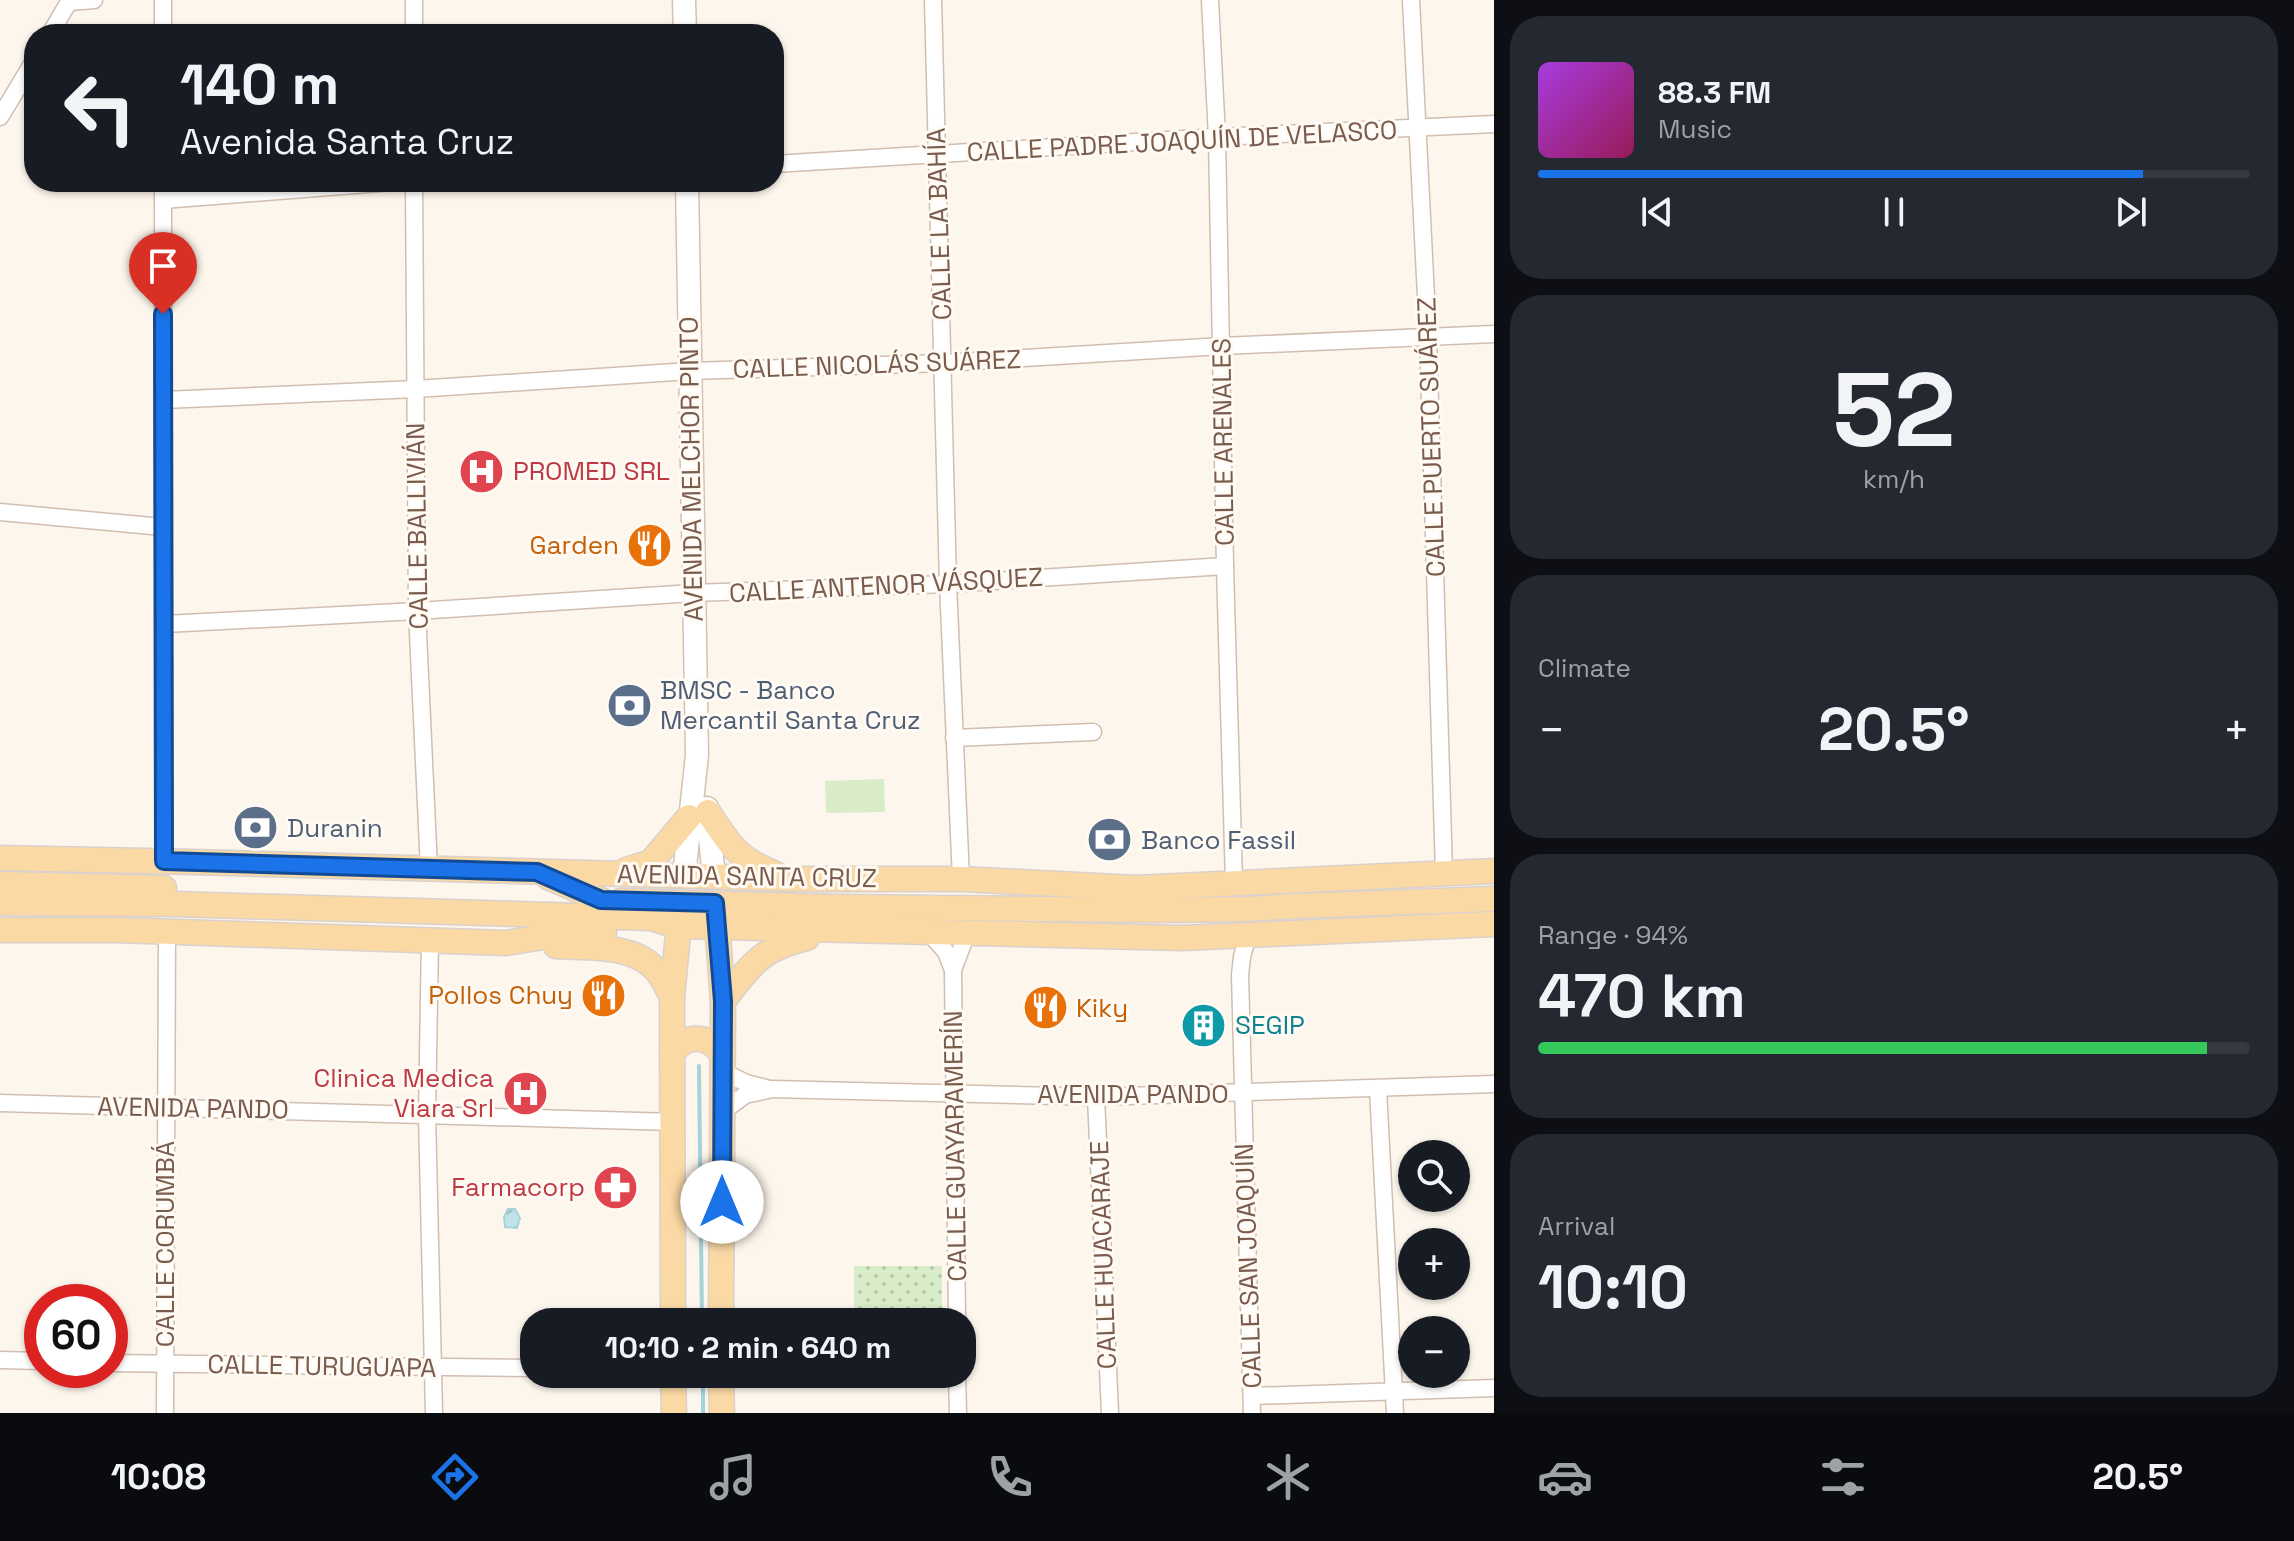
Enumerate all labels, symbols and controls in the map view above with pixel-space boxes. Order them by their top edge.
text: 140 m [180,49,339,120]
icon: left [48,56,152,160]
text: 88.3 FM [1658,73,1771,112]
text: Music [1658,112,1732,146]
street label: CALLE PADRE JOAQUÍN DE VELASCO [966,113,1398,169]
text: Avenida Santa Cruz [180,119,514,165]
street label: CALLE LA BAHÍA [919,127,959,321]
icon: previous [1635,190,1679,234]
icon: pause [1872,190,1916,234]
icon: next [2109,190,2153,234]
pin [129,232,197,314]
icon: arrive [141,244,185,288]
street label: CALLE PUERTO SUÁREZ [1409,296,1453,578]
street label: AVENIDA MELCHOR PINTO [671,316,711,622]
street label: CALLE ARENALES [1204,338,1242,546]
street label: CALLE NICOLÁS SUÁREZ [732,342,1022,386]
text: 52 [1832,344,1956,476]
street label: CALLE BALLIVIÁN [398,422,436,630]
hospital icon: PROMED SRL [458,447,506,495]
place label: PROMED SRL [513,454,670,488]
text: km/h [1863,462,1925,496]
restaurant icon: Garden [626,521,674,569]
place label: Garden [529,528,619,562]
street label: CALLE ANTENOR VÁSQUEZ [728,560,1044,610]
text: Climate [1538,651,1631,685]
place label: BMSC - Banco Mercantil Santa Cruz [660,673,921,737]
bank icon: BMSC - Banco Mercantil Santa Cruz [605,681,653,729]
text: 20.5° [1818,691,1970,768]
text: − [1538,702,1565,758]
text: + [2223,702,2250,758]
bank icon: Duranin [232,804,280,852]
place label: Duranin [287,811,383,845]
bank icon: Banco Fassil [1086,816,1134,864]
place label: Banco Fassil [1141,823,1296,857]
street label: AVENIDA SANTA CRUZ [617,857,877,895]
text: Range · 94% [1538,918,1688,952]
text: 470 km [1538,958,1746,1035]
restaurant icon: Pollos Chuy [580,971,628,1019]
place label: Pollos Chuy [428,978,573,1012]
restaurant icon: Kiky [1021,984,1069,1032]
place label: Kiky [1076,991,1128,1025]
building icon: SEGIP [1180,1001,1228,1049]
place label: SEGIP [1235,1008,1305,1042]
street label: CALLE GUAYARAMERÍN [936,1010,974,1282]
place label: Clinica Medica Viara Srl [314,1061,494,1125]
hospital icon: Clinica Medica Viara Srl [501,1069,549,1117]
street label: AVENIDA PANDO [1037,1077,1229,1111]
street label: AVENIDA PANDO [97,1089,289,1127]
street label: CALLE HUACARAJE [1082,1140,1124,1370]
map controls [1398,1140,1470,1388]
button: search [1398,1140,1470,1212]
street label: CALLE CORUMBÁ [148,1141,182,1347]
street label: CALLE SAN JOAQUÍN [1227,1143,1269,1389]
position arrow [680,1160,764,1244]
pharmacy icon: Farmacorp [592,1163,640,1211]
place label: Farmacorp [451,1170,585,1204]
text: Arrival [1538,1209,1615,1243]
button: + [1398,1228,1470,1300]
text: 10:10 [1538,1249,1688,1326]
speed limit sign: 60 [24,1284,128,1388]
button: − [1398,1316,1470,1388]
text: 10:10 · 2 min · 640 m [605,1328,891,1367]
street label: CALLE TURUGUAPA [207,1347,437,1385]
icon: directions [427,1449,483,1505]
icon: music [705,1449,761,1505]
icon: phone [982,1449,1038,1505]
icon: climate [1260,1449,1316,1505]
icon: car [1537,1449,1593,1505]
icon: filters [1815,1449,1871,1505]
text: 10:08 [111,1454,206,1500]
text: 20.5° [2092,1454,2183,1500]

